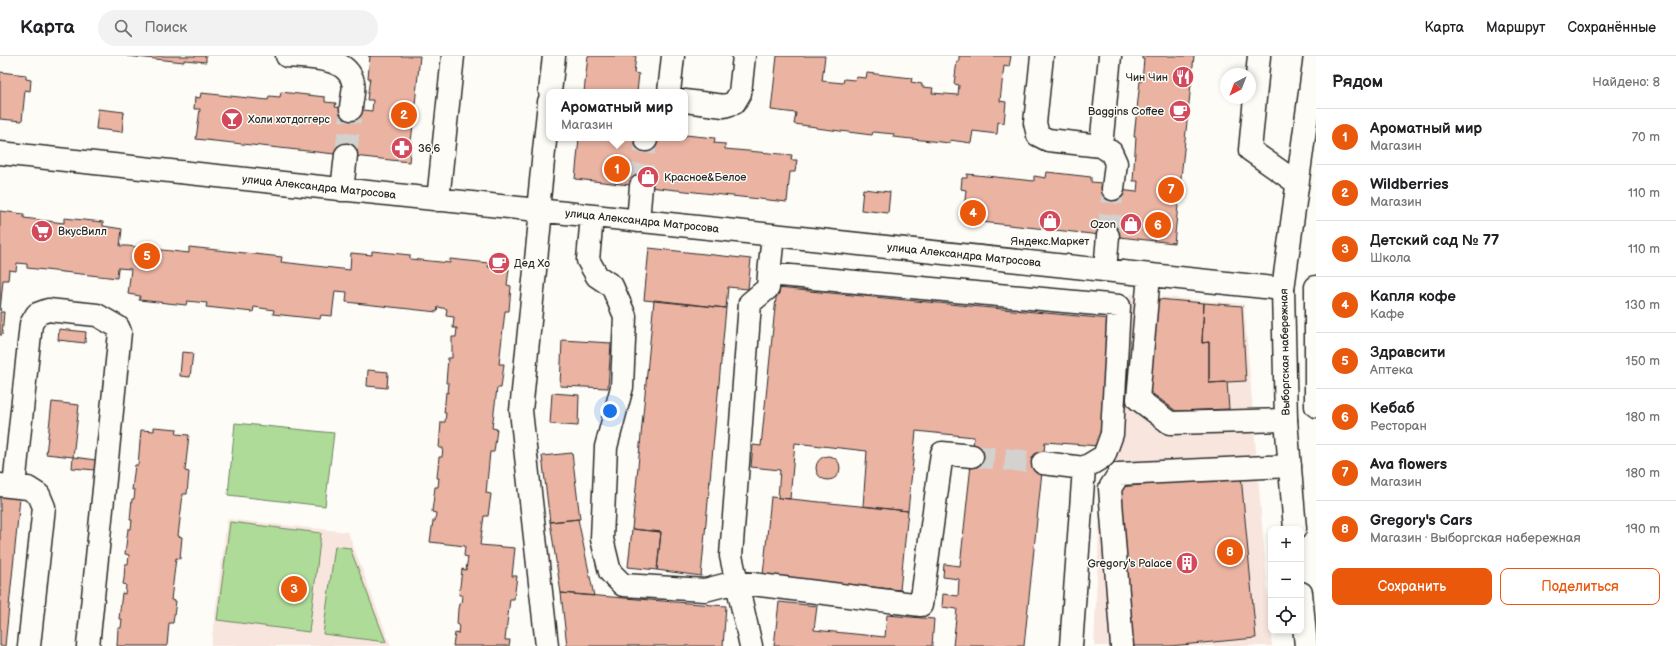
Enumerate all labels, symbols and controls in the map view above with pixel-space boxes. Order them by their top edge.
search box [98,10,378,46]
text: Карта [20,16,74,39]
icon: search [112,17,134,39]
text: Поиск [144,18,187,37]
text: Карта [1425,19,1464,36]
text: Маршрут [1486,19,1546,36]
text: Сохранённые [1568,19,1656,36]
restaurant icon: Чин Чин [1170,64,1196,90]
north arrow [1220,68,1256,104]
place label: Чин Чин [1126,71,1168,84]
text: Рядом [1332,72,1383,92]
text: Найдено: 8 [1592,74,1660,90]
popup [546,89,688,141]
text: Ароматный мир [561,98,673,117]
cafe icon: Baggins Coffee [1167,98,1193,124]
pin: 2 [391,100,417,130]
place label: Baggins Coffee [1088,105,1164,118]
bar icon: Холи хотдоггерс [219,106,245,132]
place label: Холи хотдоггерс [248,113,331,126]
text: Магазин [561,117,613,133]
text: Ароматный мир [1370,119,1482,138]
text: 1 [1342,129,1348,145]
text: 70 m [1632,129,1660,145]
pharmacy icon: 36,6 [389,135,415,161]
text: Магазин [1370,138,1422,154]
place label: 36,6 [418,142,440,155]
pin: 1 [604,154,630,184]
shop icon: Красное&Белое [635,164,661,190]
place label: Красное&Белое [664,171,746,184]
street label: улица Александра Матросова [241,172,397,202]
pin: 7 [1158,175,1184,205]
text: Wildberries [1370,175,1449,194]
text: 2 [1341,185,1349,201]
text: 110 m [1628,185,1660,201]
text: Магазин [1370,194,1422,210]
pin: 4 [960,198,986,228]
street label: улица Александра Матросова [564,206,720,236]
shop icon: Яндекс.Маркет [1037,208,1063,234]
pin: 6 [1145,210,1171,240]
shop icon: Ozon [1118,211,1144,237]
supermarket icon: ВкусВилл [29,218,55,244]
place label: Ozon [1090,218,1116,231]
place label: ВкусВилл [58,225,107,238]
text: Детский сад № 77 [1370,231,1499,250]
place label: Яндекс.Маркет [1011,235,1089,248]
street label: улица Александра Матросова [886,240,1042,270]
pin: 5 [134,241,160,271]
text: 3 [1341,241,1349,257]
text: 110 m [1628,241,1660,257]
cafe icon: Дед Хо [486,250,512,276]
text: Школа [1370,250,1411,266]
place label: Дед Хо [514,257,550,270]
text: Капля кофе [1370,287,1456,306]
street label: Выборгская набережная [1277,288,1293,416]
text: 4 [1341,297,1349,313]
text: 130 m [1625,297,1660,313]
text: Кафе [1370,306,1404,322]
text: Здравсити [1370,343,1446,362]
text: 5 [1341,353,1349,369]
text: 150 m [1626,353,1660,369]
text: Аптека [1370,362,1413,378]
text: Кебаб [1370,399,1415,418]
your location [600,401,620,421]
text: 6 [1341,409,1349,425]
text: 180 m [1625,409,1660,425]
text: Ресторан [1370,418,1427,434]
text: Ava flowers [1370,455,1447,474]
text: 7 [1341,465,1349,481]
text: 180 m [1625,465,1660,481]
text: Магазин [1370,474,1422,490]
text: Gregory's Cars [1370,511,1472,530]
text: 8 [1341,521,1349,537]
text: 190 m [1626,521,1660,537]
map controls [1268,526,1304,634]
button: + [1268,526,1304,562]
text: Магазин · Выборгская набережная [1370,530,1581,546]
pin: 8 [1217,537,1243,567]
building icon: Gregory's Palace [1174,550,1200,576]
place label: Gregory's Palace [1088,557,1172,570]
button: − [1268,562,1304,598]
button: Сохранить [1332,568,1492,605]
button: Поделиться [1500,568,1660,605]
pin: 3 [281,574,307,604]
button: locate [1268,598,1304,634]

